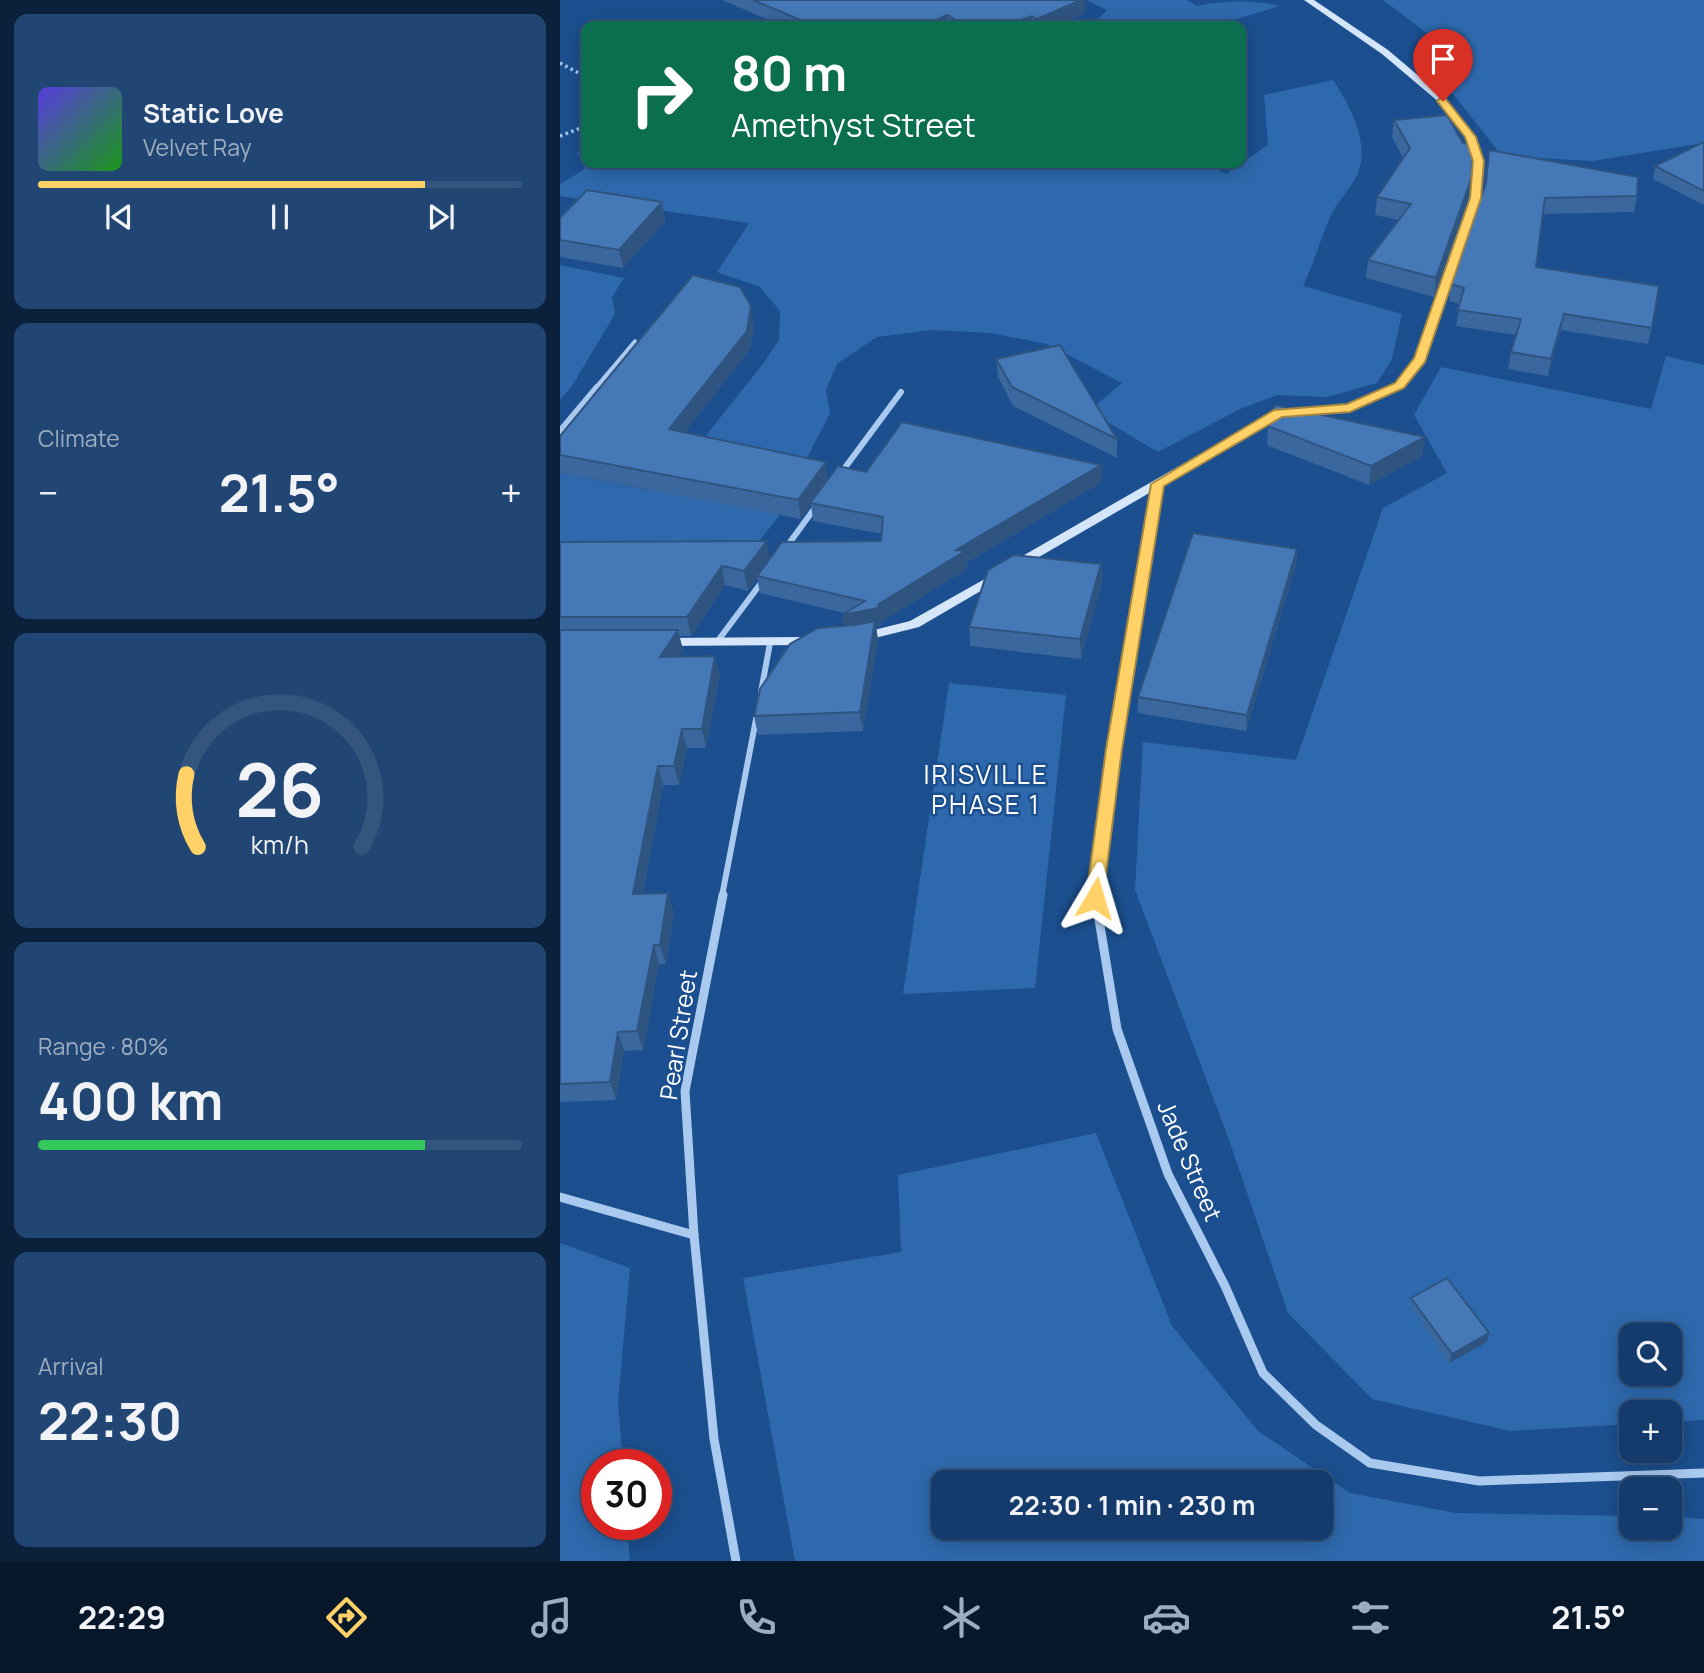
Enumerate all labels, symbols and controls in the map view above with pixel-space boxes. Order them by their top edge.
pin [1413,29,1473,101]
text: 80 m [731,39,847,106]
icon: arrive [1424,40,1462,78]
icon: right [616,49,707,140]
text: Static Love [143,95,284,131]
text: Amethyst Street [731,103,976,147]
text: Velvet Ray [143,131,252,163]
icon: previous [100,198,138,236]
icon: pause [261,198,299,236]
icon: next [422,198,460,236]
text: Climate [38,422,120,454]
text: 21.5° [219,457,340,528]
text: − [38,466,59,518]
text: + [500,466,522,518]
text: 26 [236,739,324,839]
district label: IRISVILLE PHASE 1 [923,756,1049,822]
text: km/h [251,826,309,861]
position arrow [1058,861,1132,935]
street label: Pearl Street [651,967,704,1102]
text: Range · 80% [38,1030,169,1062]
text: 400 km [38,1065,223,1136]
street label: Jade Street [1150,1095,1231,1226]
map controls [1619,1323,1682,1540]
button: search [1619,1323,1682,1386]
text: Arrival [38,1350,104,1382]
text: 22:30 [38,1385,182,1456]
button: + [1619,1400,1682,1463]
speed limit sign: 30 [581,1449,672,1540]
button: − [1619,1477,1682,1540]
text: 22:30 · 1 min · 230 m [1009,1487,1255,1523]
icon: directions [322,1593,371,1642]
icon: music [527,1593,576,1642]
icon: phone [732,1593,781,1642]
icon: climate [937,1593,986,1642]
icon: car [1142,1593,1191,1642]
icon: filters [1346,1593,1395,1642]
text: 22:29 [78,1595,166,1639]
text: 21.5° [1551,1595,1626,1639]

